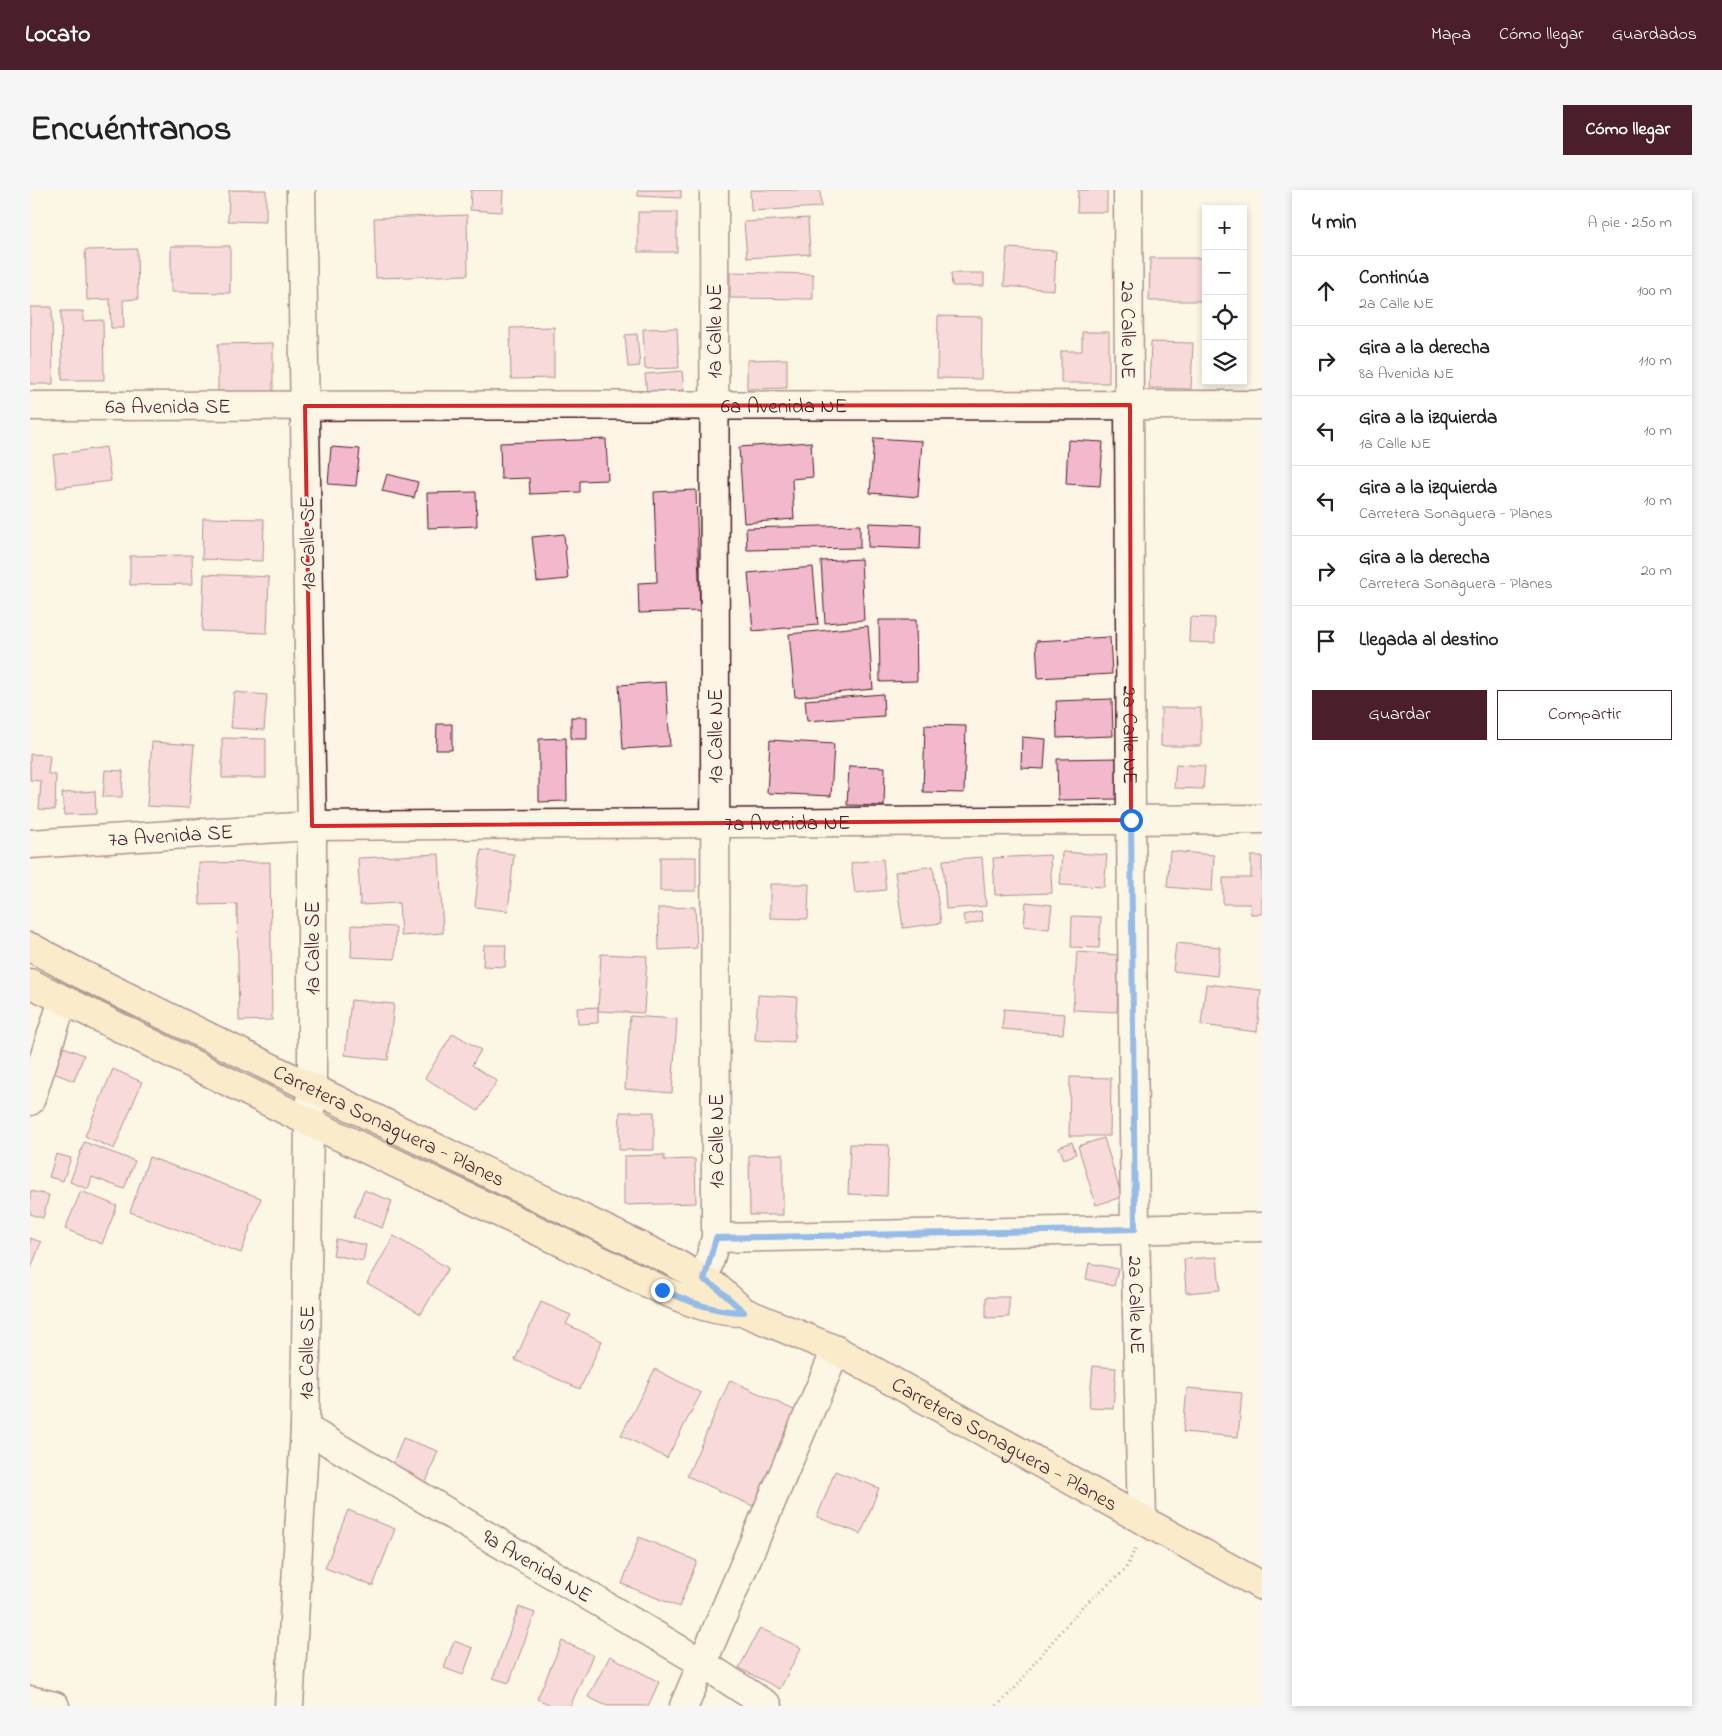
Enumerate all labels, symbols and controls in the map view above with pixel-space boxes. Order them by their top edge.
text: Locato [25,18,91,53]
text: Mapa [1431,22,1471,48]
text: Cómo llegar [1499,22,1584,48]
text: Guardados [1612,22,1697,48]
text: Encuéntranos [30,105,232,156]
button: Cómo llegar [1563,105,1692,155]
map controls [1202,205,1247,385]
button: + [1202,205,1247,250]
text: 4 min [1312,208,1356,238]
text: A pie · 250 m [1588,211,1672,235]
button: − [1202,250,1247,295]
text: Continúa [1359,265,1429,292]
icon: ahead [1312,277,1340,305]
text: 100 m [1637,279,1672,303]
street label: 2a Calle NE [1111,281,1142,379]
street label: 1a Calle NE [701,284,731,378]
text: 2a Calle NE [1359,292,1434,316]
button: locate [1202,295,1247,340]
text: Gira a la derecha [1359,335,1490,362]
button: layers [1202,340,1247,385]
icon: right [1312,347,1340,375]
text: 110 m [1638,349,1672,373]
text: 8a Avenida NE [1359,362,1454,386]
street label: 6a Avenida NE [721,392,847,422]
street label: 6a Avenida SE [105,393,231,423]
text: Gira a la izquierda [1359,405,1497,432]
icon: left [1312,417,1340,445]
text: 10 m [1644,419,1672,443]
text: 1a Calle NE [1359,432,1431,456]
text: Gira a la izquierda [1359,475,1497,502]
icon: left [1312,487,1340,515]
text: 10 m [1644,489,1672,513]
street label: 1a Calle SE [293,496,325,590]
text: Carretera Sonaguera - Planes [1359,502,1553,526]
text: Gira a la derecha [1359,545,1490,572]
icon: right [1312,557,1340,585]
text: 20 m [1641,559,1672,583]
text: Carretera Sonaguera - Planes [1359,572,1553,596]
icon: arrive [1312,627,1340,655]
text: Llegada al destino [1359,627,1498,654]
street label: 2a Calle NE [1113,686,1144,784]
street label: 1a Calle NE [702,689,732,783]
button: Guardar [1312,690,1487,740]
button: Compartir [1497,690,1672,740]
street label: 7a Avenida NE [724,809,850,840]
route start [1120,809,1143,832]
street label: 7a Avenida SE [107,818,234,856]
street label: 1a Calle SE [299,901,329,995]
street label: Carretera Sonaguera - Planes [267,1058,509,1196]
street label: 1a Calle NE [703,1094,733,1188]
street label: 2a Calle NE [1119,1255,1151,1355]
route end [651,1279,674,1302]
street label: 1a Calle SE [292,1305,324,1400]
street label: Carretera Sonaguera - Planes [885,1371,1122,1520]
street label: 9a Avenida NE [476,1523,597,1612]

